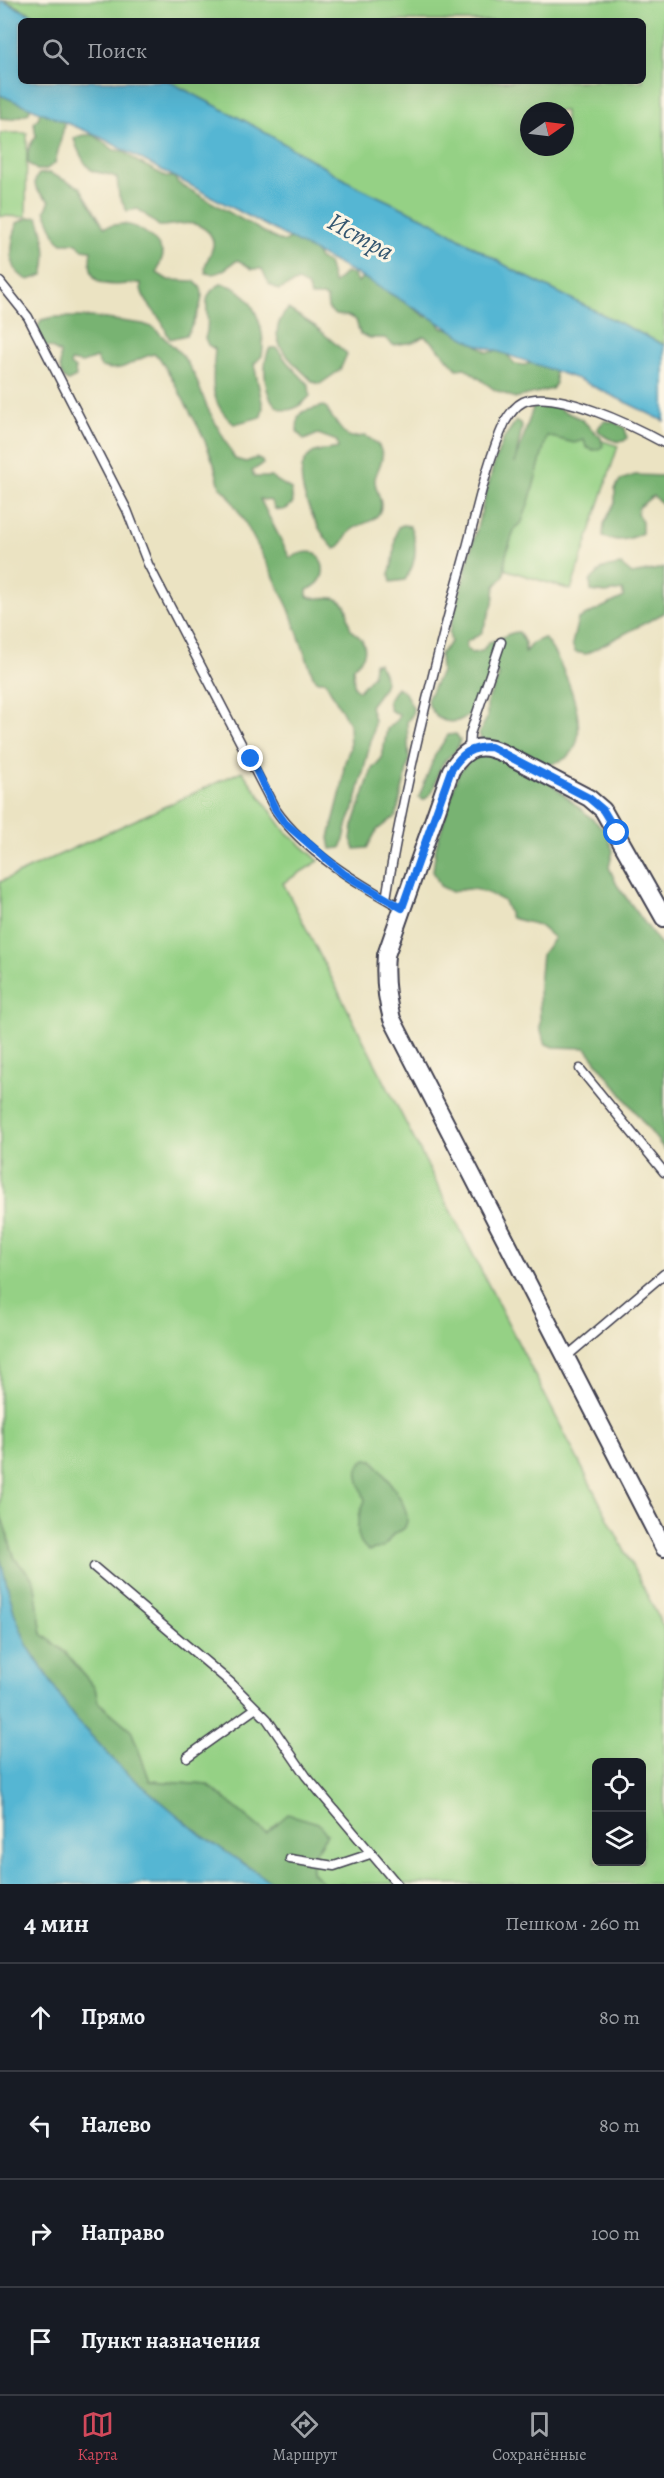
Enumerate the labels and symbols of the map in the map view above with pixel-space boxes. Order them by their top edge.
north arrow [520,102,574,156]
water label: Истра [321,204,400,269]
route end [237,745,263,771]
route start [603,819,629,845]

